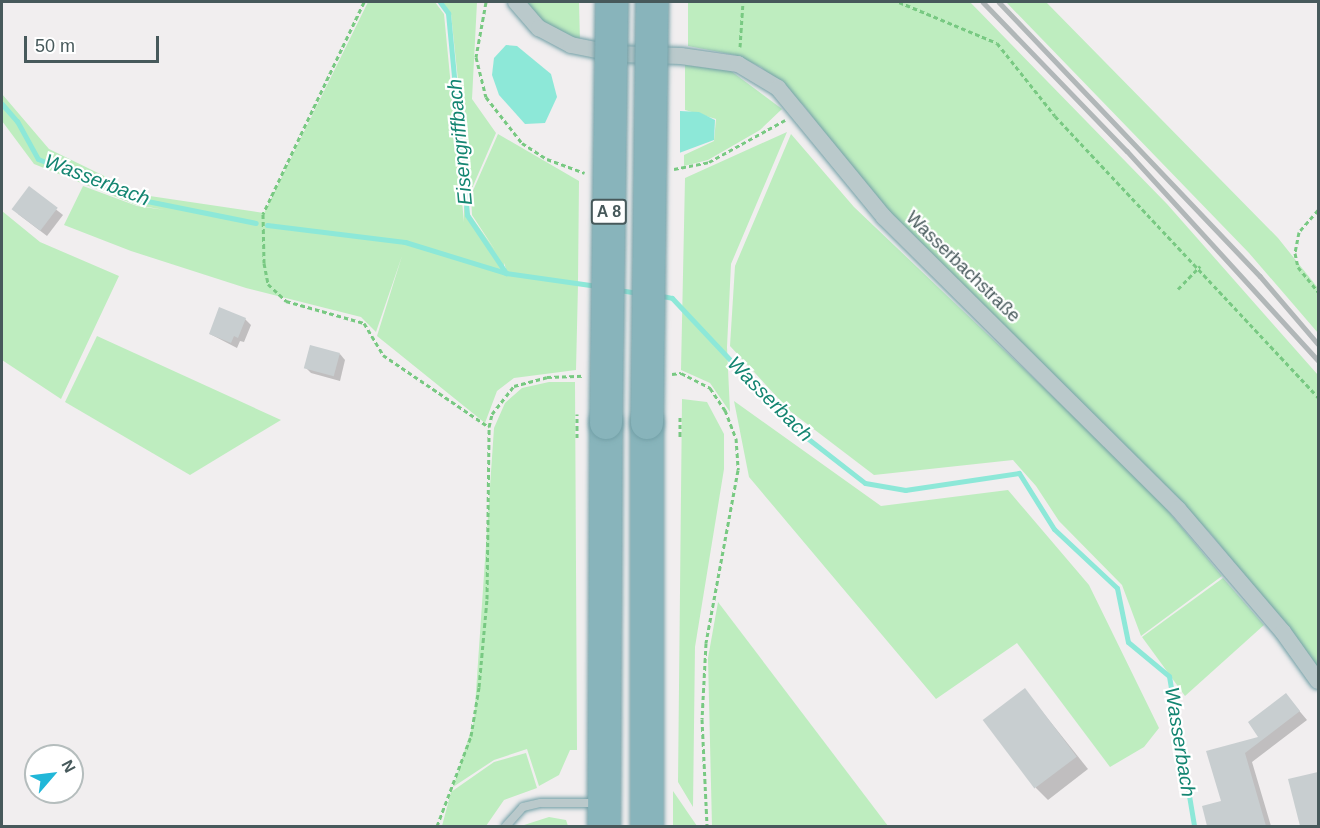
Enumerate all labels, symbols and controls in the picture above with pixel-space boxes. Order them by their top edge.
scale bar [27,24,162,62]
text: 50 m [35,36,75,56]
water label: Eisengriffbach [443,78,477,206]
water label: Wasserbach [41,149,153,211]
road number: A 8 [590,199,628,225]
street label: Wasserbachstraße [901,207,1025,327]
water label: Wasserbach [722,351,818,447]
water label: Wasserbach [1159,685,1201,799]
north arrow [24,744,84,804]
text: N [58,757,79,775]

